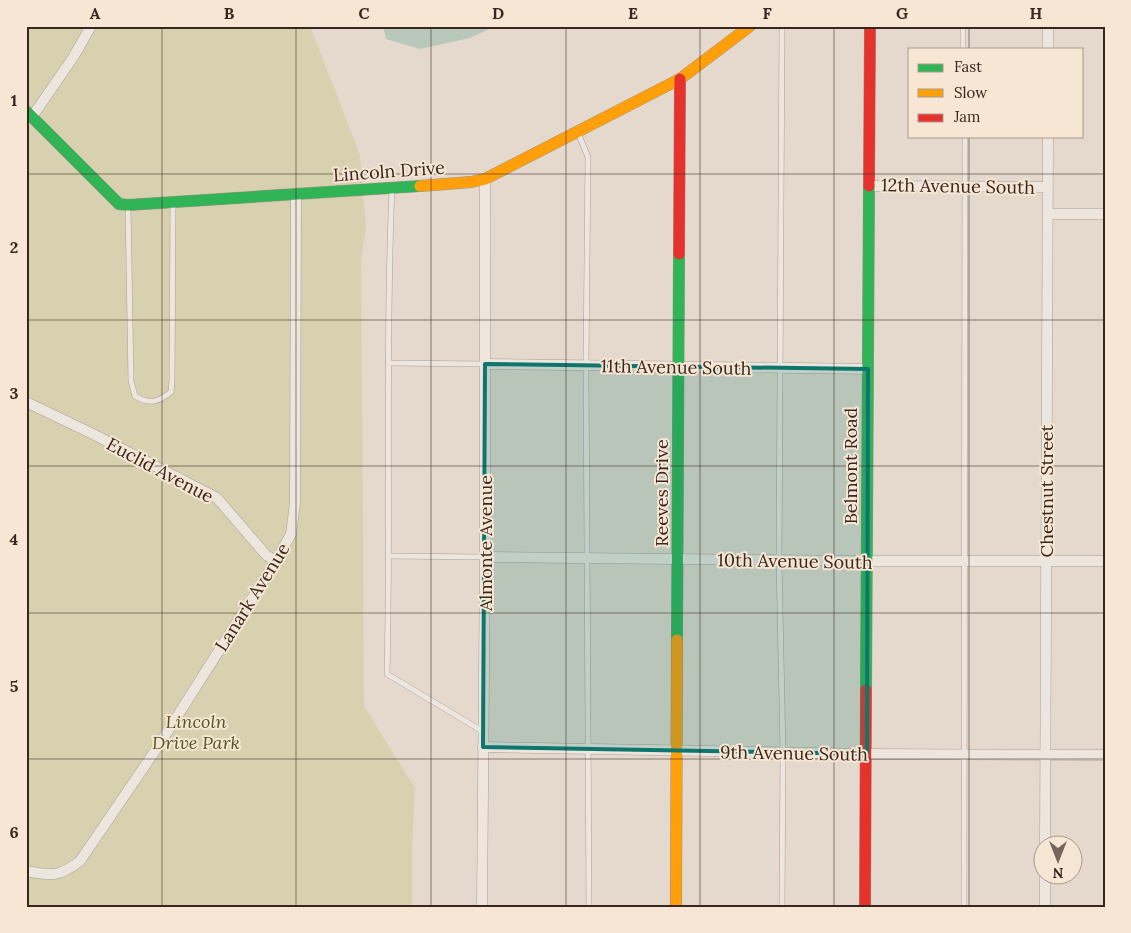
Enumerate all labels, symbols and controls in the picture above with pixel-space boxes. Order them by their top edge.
text: A [90,3,101,23]
text: B [224,3,235,23]
text: C [358,3,370,23]
text: D [492,3,504,23]
text: E [628,3,638,23]
text: F [762,3,772,23]
text: G [896,3,908,23]
text: H [1030,3,1043,23]
legend [908,48,1084,138]
text: Fast [954,57,982,76]
text: Slow [954,83,987,102]
text: 1 [11,90,17,110]
text: Jam [953,107,981,126]
street label: Lincoln Drive [332,156,446,186]
street label: 12th Avenue South [881,173,1035,199]
text: 2 [10,237,18,257]
street label: 11th Avenue South [600,354,752,380]
text: 3 [10,383,19,403]
street label: Belmont Road [839,407,862,524]
street label: Chestnut Street [1035,425,1058,557]
street label: Euclid Avenue [103,432,218,508]
street label: Reeves Drive [650,439,673,547]
street label: Almonte Avenue [474,475,497,612]
text: 4 [10,529,19,549]
street label: Lanark Avenue [210,538,295,655]
street label: 10th Avenue South [717,548,873,574]
text: 5 [10,676,19,696]
park label: Lincoln Drive Park [152,710,240,754]
street label: 9th Avenue South [720,740,868,766]
text: 6 [9,822,19,842]
north arrow [1034,836,1084,886]
text: N [1052,864,1063,882]

